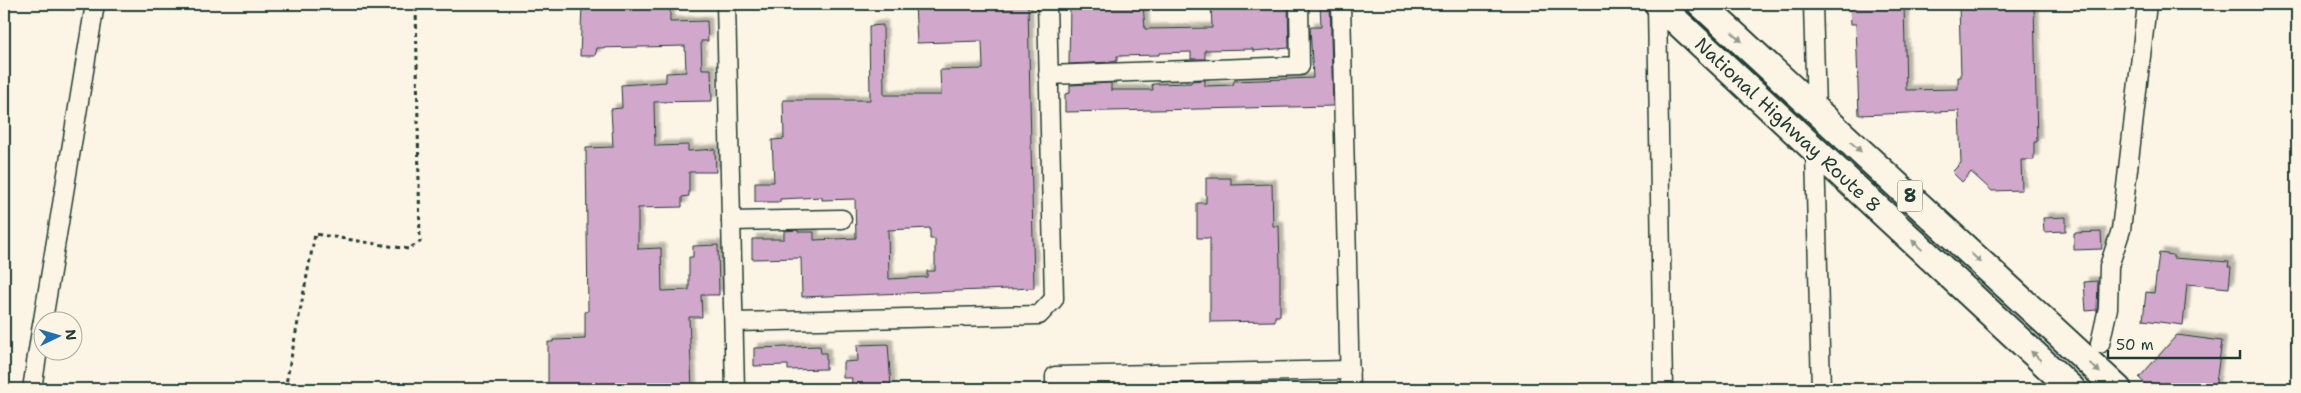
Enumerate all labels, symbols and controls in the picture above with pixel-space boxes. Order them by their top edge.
one-way arrow [1731,31,1743,43]
street label: National Highway Route 8 [1690,32,1886,218]
one-way arrow [1850,141,1862,153]
road number: 8 [1898,180,1922,212]
one-way arrow [1912,239,1924,251]
one-way arrow [1969,252,1981,264]
north arrow [32,310,82,360]
scale bar [2108,328,2241,360]
text: N [62,329,80,341]
text: 50 m [2116,335,2154,355]
one-way arrow [2030,350,2042,362]
one-way arrow [2088,362,2100,374]

